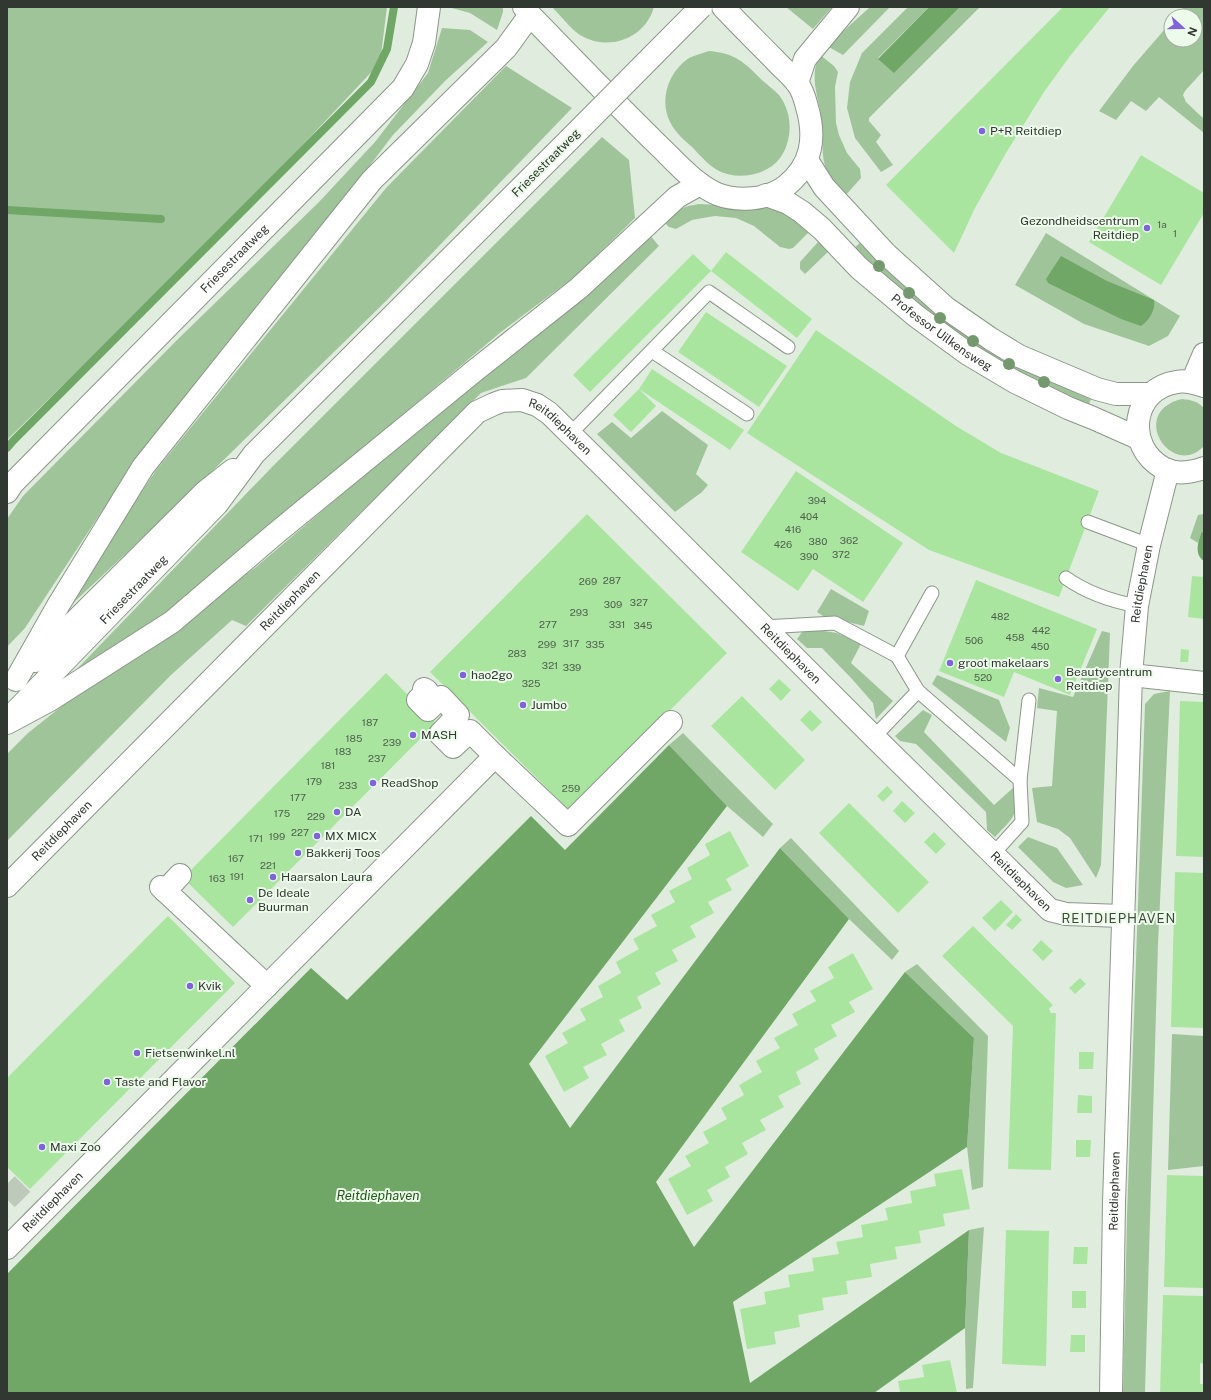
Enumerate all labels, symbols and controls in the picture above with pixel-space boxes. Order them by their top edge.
north arrow [1163,8,1203,48]
text: N [1185,25,1199,38]
place label: P+R Reitdiep [990,124,1062,138]
street label: Friesestraatweg [509,126,583,200]
marker: P+R Reitdiep [977,126,987,136]
place label: Gezondheidscentrum Reitdiep [1020,214,1139,242]
house number: 1a [1157,218,1167,230]
street label: Friesestraatweg [198,222,271,296]
marker: Gezondheidscentrum Reitdiep [1142,223,1152,233]
house number: 1 [1173,227,1177,239]
street label: Professor Uilkensweg [888,291,995,374]
street label: Reitdiephaven [527,396,594,458]
house number: 394 [808,494,826,506]
house number: 404 [800,510,818,522]
house number: 416 [785,523,801,535]
house number: 362 [840,534,858,546]
house number: 380 [809,535,827,547]
house number: 426 [774,538,792,550]
street label: Reitdiephaven [1129,544,1156,624]
house number: 372 [832,548,850,560]
house number: 390 [800,550,818,562]
street label: Friesestraatweg [97,552,170,627]
street label: Reitdiephaven [257,567,323,634]
house number: 287 [603,574,621,586]
house number: 269 [579,575,597,587]
house number: 327 [630,596,648,608]
house number: 309 [604,598,622,610]
house number: 293 [570,606,588,618]
house number: 482 [991,610,1009,622]
house number: 277 [539,618,557,630]
house number: 331 [609,618,625,630]
house number: 345 [634,619,652,631]
street label: Reitdiephaven [758,621,824,687]
house number: 442 [1032,624,1050,636]
house number: 458 [1005,631,1025,643]
house number: 506 [965,634,983,646]
house number: 317 [563,637,579,649]
house number: 299 [538,638,556,650]
house number: 335 [586,638,604,650]
house number: 450 [1031,640,1049,652]
house number: 283 [508,647,526,659]
place label: groot makelaars [958,656,1049,670]
marker: groot makelaars [945,658,955,668]
house number: 321 [542,659,558,671]
house number: 339 [563,661,581,673]
place label: Beautycentrum Reitdiep [1066,665,1152,693]
place label: hao2go [471,668,513,682]
marker: hao2go [458,670,468,680]
house number: 520 [974,671,992,683]
marker: Beautycentrum Reitdiep [1053,674,1063,684]
house number: 325 [522,677,540,689]
place label: Jumbo [531,698,567,712]
marker: Jumbo [518,700,528,710]
house number: 187 [362,716,378,728]
place label: MASH [421,728,457,742]
marker: MASH [408,730,418,740]
house number: 185 [346,732,362,744]
house number: 239 [383,736,401,748]
house number: 183 [335,745,351,757]
house number: 237 [368,752,386,764]
house number: 181 [321,759,335,771]
house number: 179 [306,775,322,787]
place label: ReadShop [381,776,438,790]
marker: ReadShop [368,778,378,788]
house number: 233 [339,779,357,791]
house number: 259 [562,782,580,794]
house number: 177 [290,791,306,803]
street label: Reitdiephaven [29,797,95,864]
place label: DA [345,805,362,819]
house number: 175 [274,807,290,819]
marker: DA [332,807,342,817]
house number: 229 [307,810,325,822]
house number: 227 [291,826,309,838]
place label: MX MICX [325,829,377,843]
house number: 199 [269,830,285,842]
marker: MX MICX [312,831,322,841]
house number: 171 [249,832,263,844]
place label: Bakkerij Toos [306,846,380,860]
marker: Bakkerij Toos [293,848,303,858]
street label: Reitdiephaven [988,849,1054,914]
house number: 167 [228,852,244,864]
house number: 221 [260,859,276,871]
house number: 191 [230,870,244,882]
place label: Haarsalon Laura [281,870,372,884]
house number: 163 [209,872,225,884]
marker: Haarsalon Laura [268,872,278,882]
place label: De Ideale Buurman [258,886,310,914]
marker: De Ideale Buurman [245,895,255,905]
district label: REITDIEPHAVEN [1062,911,1176,926]
place label: Kvik [198,979,222,993]
marker: Kvik [185,981,195,991]
place label: Fietsenwinkel.nl [145,1046,236,1060]
marker: Fietsenwinkel.nl [132,1048,142,1058]
place label: Taste and Flavor [115,1075,207,1089]
marker: Taste and Flavor [102,1077,112,1087]
place label: Maxi Zoo [50,1140,101,1154]
marker: Maxi Zoo [37,1142,47,1152]
street label: Reitdiephaven [1107,1151,1123,1231]
street label: Reitdiephaven [20,1169,86,1235]
water label: Reitdiephaven [336,1188,420,1203]

